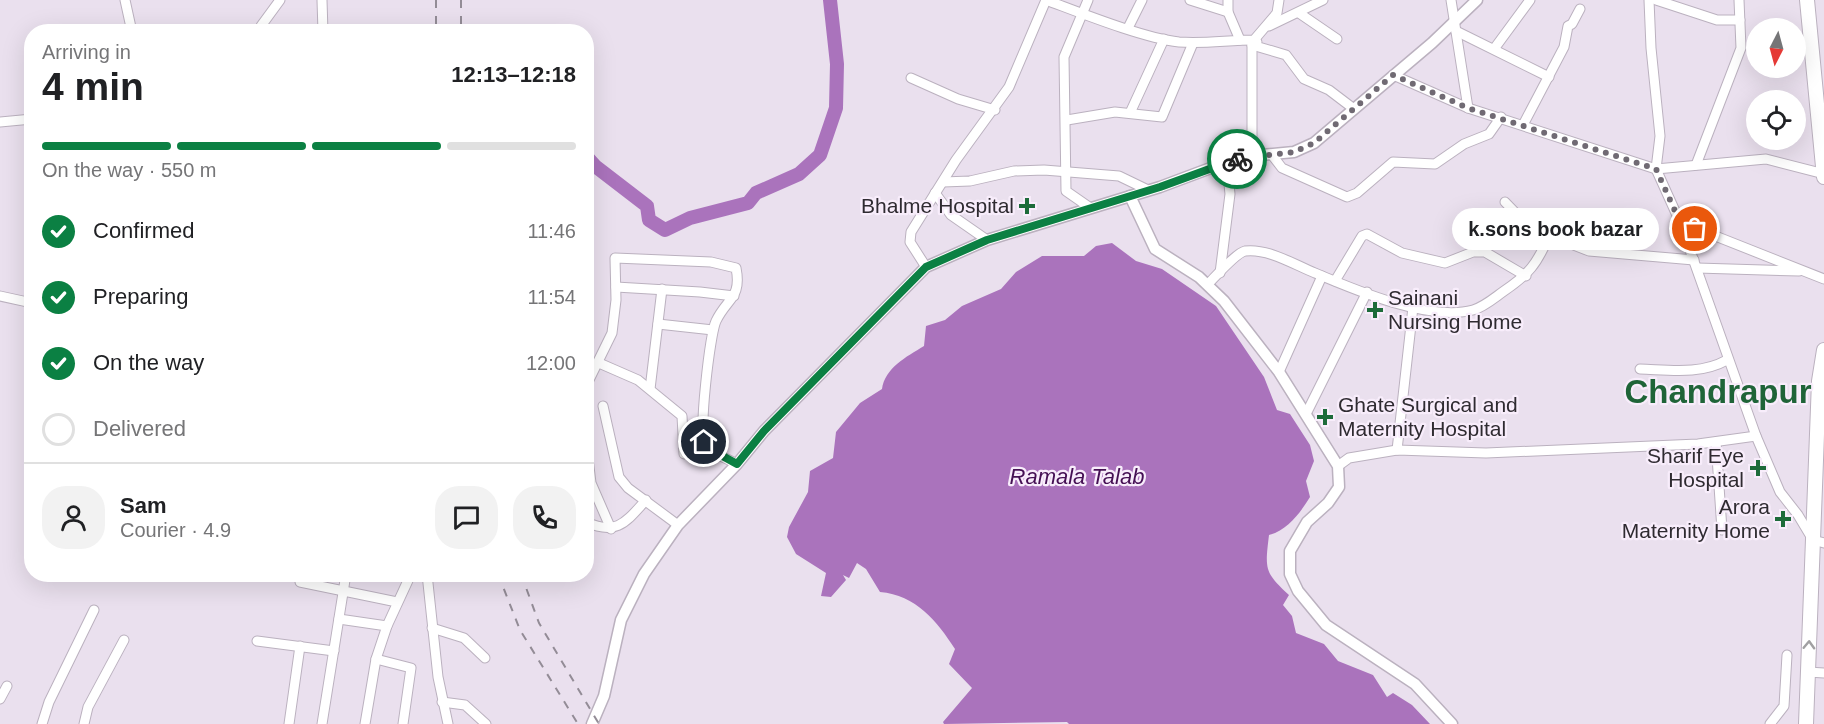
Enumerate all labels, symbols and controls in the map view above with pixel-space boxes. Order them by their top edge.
north arrow [1746,18,1806,78]
map controls [1746,18,1806,150]
text: Arriving in [42,41,131,63]
text: 12:13–12:18 [451,62,576,87]
text: 4 min [42,65,144,108]
button: locate [1746,90,1806,150]
courier [1207,129,1267,189]
icon: bike [1221,143,1254,176]
text: On the way · 550 m [42,159,217,181]
place label: Bhalme Hospital [861,194,1014,217]
marker: Bhalme Hospital [1018,197,1036,215]
pin [1669,203,1720,254]
callout: k.sons book bazar [1452,208,1659,250]
icon: bag [1678,212,1711,245]
icon: check [42,215,75,248]
text: Confirmed [93,218,194,243]
text: k.sons book bazar [1468,218,1643,240]
text: 11:46 [527,220,576,242]
icon: check [42,281,75,314]
text: Preparing [93,284,188,309]
text: 11:54 [527,286,576,308]
place label: Sainani Nursing Home [1388,286,1522,333]
marker: Sainani Nursing Home [1366,301,1384,319]
icon: check [42,347,75,380]
text: On the way [93,350,204,375]
text: 12:00 [526,352,576,374]
district label: Chandrapur [1624,373,1812,410]
place label: Ghate Surgical and Maternity Hospital [1338,393,1518,440]
marker: Ghate Surgical and Maternity Hospital [1316,408,1334,426]
text: Delivered [93,416,186,441]
pin [678,416,729,467]
icon: home [687,425,720,458]
place label: Sharif Eye Hospital [1647,444,1744,491]
marker: Sharif Eye Hospital [1749,459,1767,477]
water label: Ramala Talab [1010,464,1144,489]
button: person [42,486,105,549]
button: chat [435,486,498,549]
button: phone [513,486,576,549]
text: Sam [120,493,166,518]
place label: Arora Maternity Home [1622,495,1770,542]
marker: Arora Maternity Home [1774,510,1792,528]
text: Courier · 4.9 [120,519,231,541]
one-way arrow [1802,640,1815,649]

